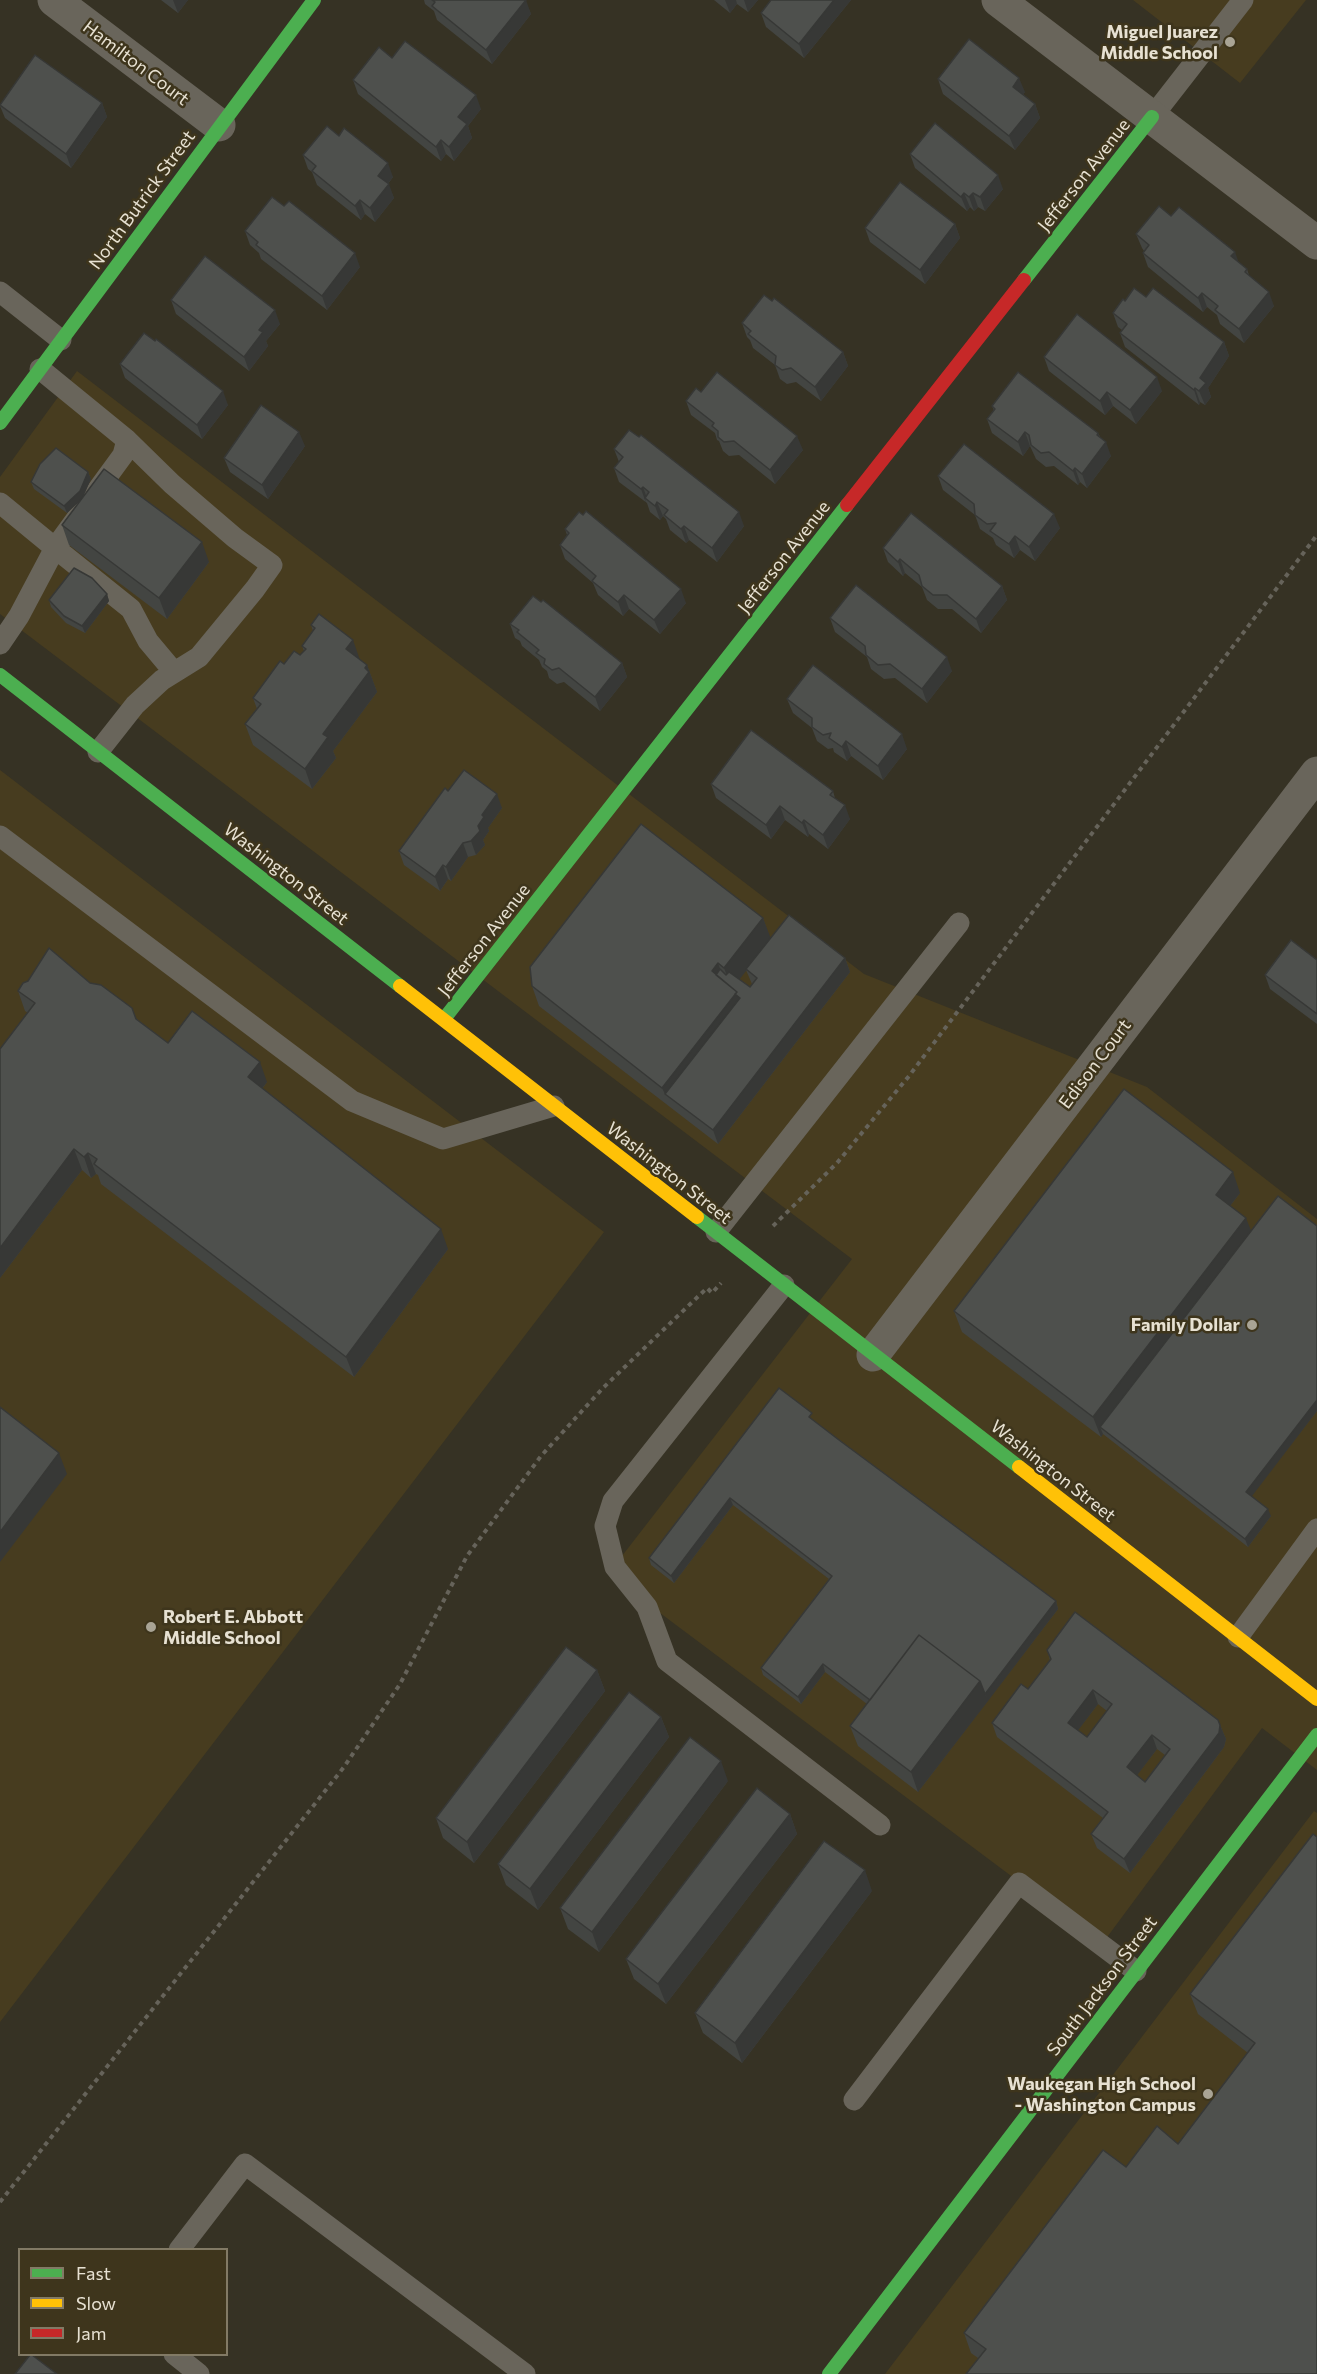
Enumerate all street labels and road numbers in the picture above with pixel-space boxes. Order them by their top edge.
street label: Hamilton Court [79,16,193,110]
street label: Jefferson Avenue [1033,114,1135,236]
street label: North Butrick Street [84,126,200,274]
street label: Jefferson Avenue [733,496,835,618]
street label: Washington Street [219,818,353,930]
street label: Jefferson Avenue [433,879,535,1001]
street label: Edison Court [1054,1015,1136,1113]
street label: Washington Street [602,1117,736,1229]
street label: Washington Street [986,1415,1120,1527]
street label: South Jackson Street [1042,1912,1162,2060]

